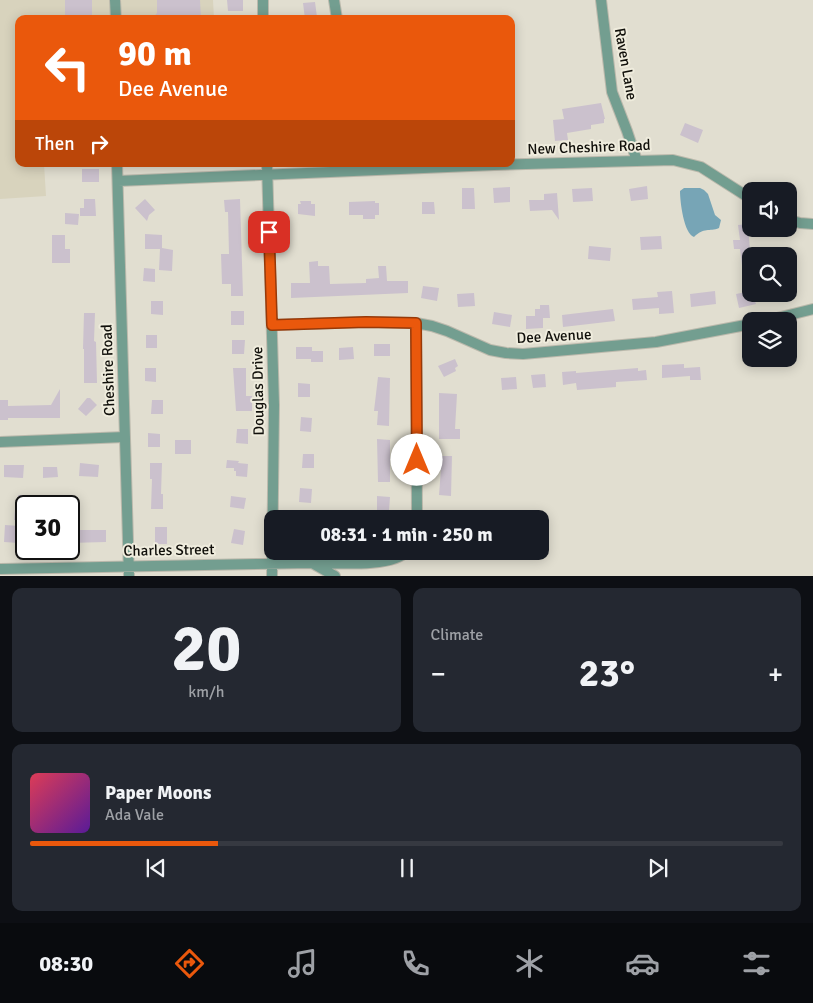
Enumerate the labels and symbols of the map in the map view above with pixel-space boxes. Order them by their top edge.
street label: Raven Lane [611,27,641,101]
street label: New Cheshire Road [527,136,651,158]
pin [248,211,290,253]
street label: Cheshire Road [97,324,119,416]
street label: Dee Avenue [516,325,592,347]
street label: Douglas Drive [248,346,268,436]
position arrow [390,433,442,485]
speed limit sign: 30 [15,495,80,560]
street label: Charles Street [123,540,215,560]

